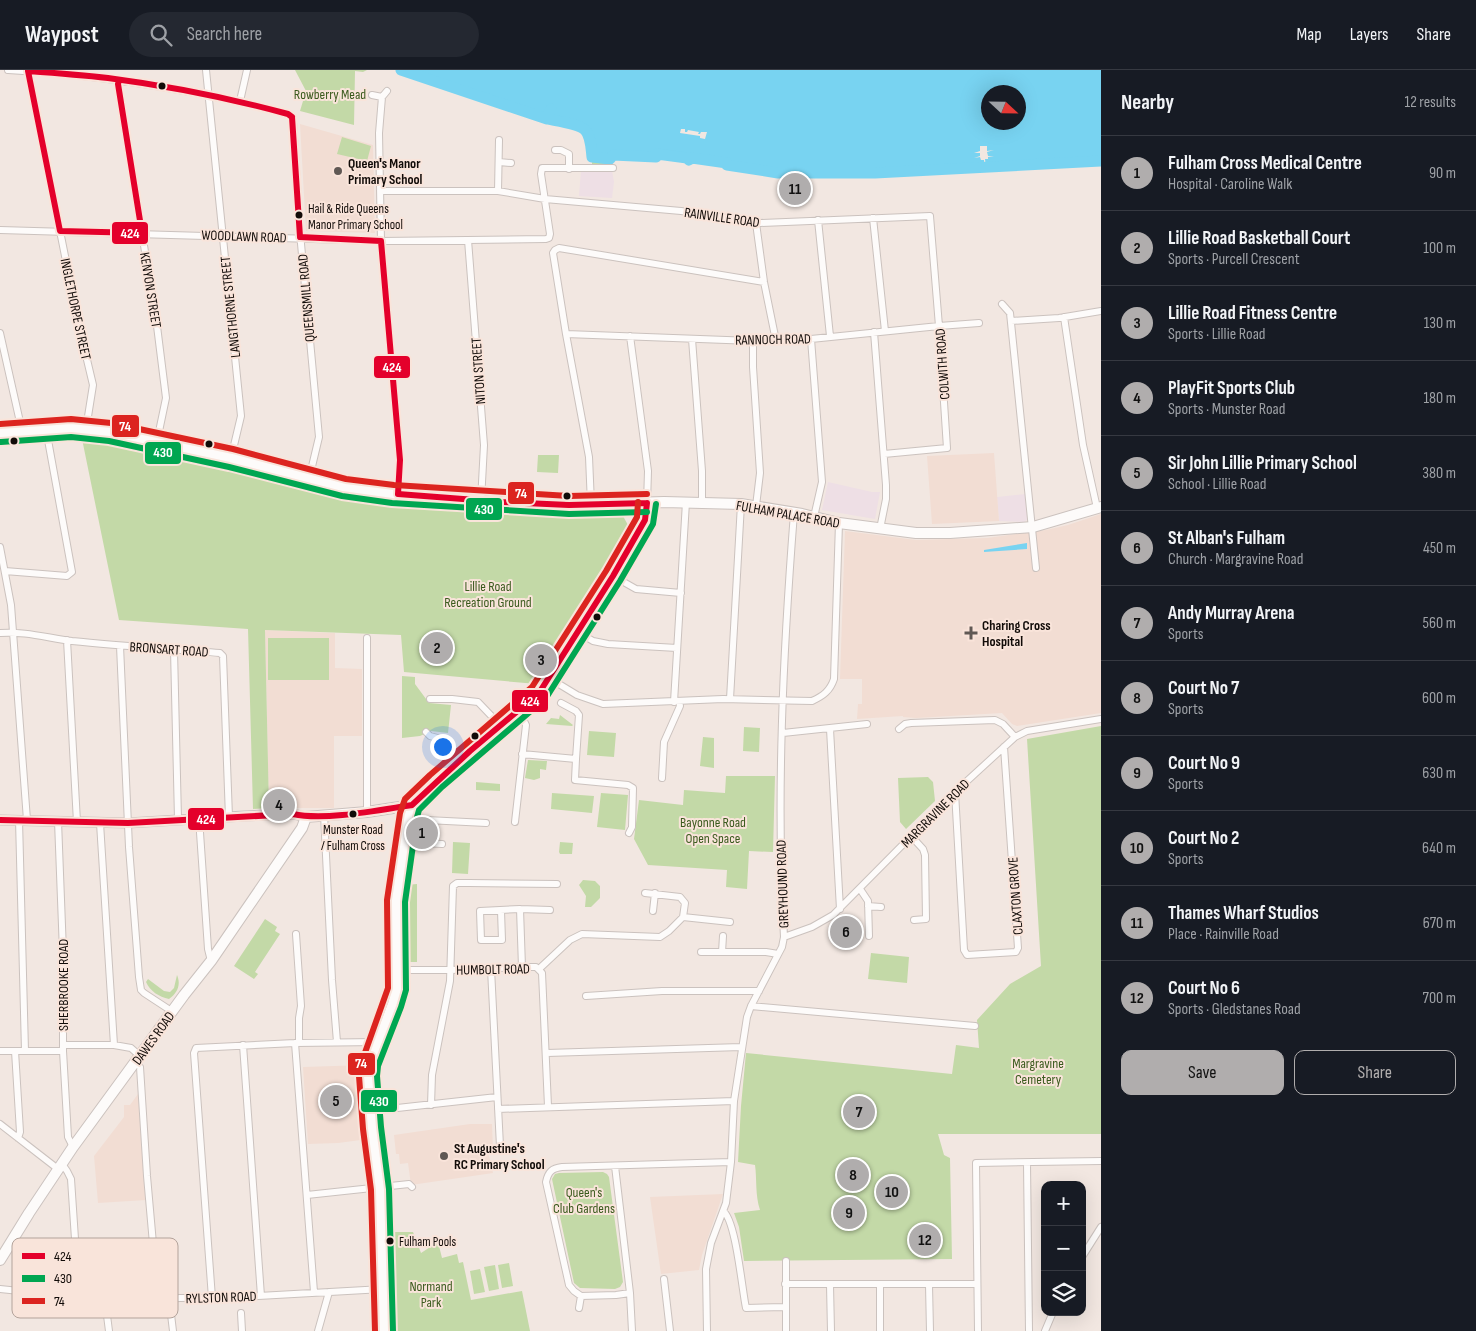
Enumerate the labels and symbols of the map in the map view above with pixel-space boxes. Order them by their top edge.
unlabelled marker [157,81,167,91]
north arrow [981,85,1026,130]
park label: Rowberry Mead [294,86,366,103]
place label: Queen's Manor Primary School [348,155,423,188]
marker: Queen's Manor Primary School [332,165,344,177]
pin: 11 [779,170,811,208]
place label: Hail & Ride Queens Manor Primary School [308,201,403,233]
street label: RAINVILLE ROAD [683,204,761,231]
marker: Hail & Ride Queens Manor Primary School [294,210,304,220]
line badge: 424 [111,221,149,245]
text: 424 [120,225,140,242]
street label: WOODLAWN ROAD [201,227,287,246]
street label: KENYON STREET [136,251,165,329]
street label: QUEENSMILL ROAD [294,253,319,343]
street label: LANGTHORNE STREET [217,255,244,359]
street label: INGLETHORPE STREET [56,257,95,362]
street label: COLWITH ROAD [932,328,953,400]
street label: RANNOCH ROAD [735,330,811,349]
street label: NITON STREET [468,337,489,405]
line badge: 424 [373,355,411,379]
text: 424 [382,359,402,376]
line badge: 74 [111,414,140,438]
text: 74 [119,418,131,435]
unlabelled marker [9,436,19,446]
unlabelled marker [204,439,214,449]
line badge: 430 [144,441,182,465]
text: 430 [153,444,173,461]
line badge: 74 [507,481,535,505]
text: 74 [515,485,527,502]
unlabelled marker [562,491,572,501]
line badge: 430 [465,497,503,521]
street label: FULHAM PALACE ROAD [735,497,841,532]
text: 430 [474,501,494,518]
park label: Lillie Road Recreation Ground [444,578,532,611]
unlabelled marker [592,612,602,622]
place label: Charing Cross Hospital [982,617,1051,650]
marker: Charing Cross Hospital [964,626,978,640]
pin: 2 [421,629,453,667]
street label: BRONSART ROAD [129,638,209,661]
pin: 3 [525,641,557,679]
line badge: 424 [511,689,549,713]
text: 424 [520,693,540,710]
unlabelled marker [470,731,480,741]
your location [430,734,456,760]
street label: MARGRAVINE ROAD [898,775,973,851]
pin: 4 [263,786,295,824]
line badge: 424 [187,807,225,831]
marker: Munster Road / Fulham Cross [348,809,358,819]
text: 424 [196,811,216,828]
pin: 1 [406,814,438,852]
park label: Bayonne Road Open Space [680,814,746,847]
place label: Munster Road / Fulham Cross [321,822,385,854]
street label: GREYHOUND ROAD [772,839,793,928]
street label: CLAXTON GROVE [1004,856,1027,936]
pin: 6 [830,913,862,951]
street label: SHERBROOKE ROAD [55,939,72,1031]
street label: HUMBOLT ROAD [456,960,530,979]
street label: DAWES ROAD [128,1008,178,1068]
line badge: 74 [347,1052,376,1076]
text: 74 [355,1055,367,1072]
park label: Margravine Cemetery [1012,1055,1064,1088]
pin: 5 [320,1082,352,1120]
line badge: 430 [360,1089,398,1113]
text: 430 [369,1093,389,1110]
pin: 7 [843,1093,875,1131]
place label: St Augustine's RC Primary School [454,1140,545,1173]
marker: St Augustine's RC Primary School [438,1150,450,1162]
pin: 8 [837,1156,869,1194]
pin: 10 [876,1173,908,1211]
park label: Queen's Club Gardens [553,1184,615,1217]
pin: 9 [833,1194,865,1232]
pin: 12 [909,1221,941,1259]
place label: Fulham Pools [399,1234,456,1250]
marker: Fulham Pools [385,1236,395,1246]
legend [12,1238,178,1318]
text: 424 [54,1248,72,1265]
text: 430 [54,1270,72,1287]
park label: Normand Park [409,1278,453,1311]
street label: RYLSTON ROAD [185,1288,257,1307]
text: 74 [54,1293,65,1310]

